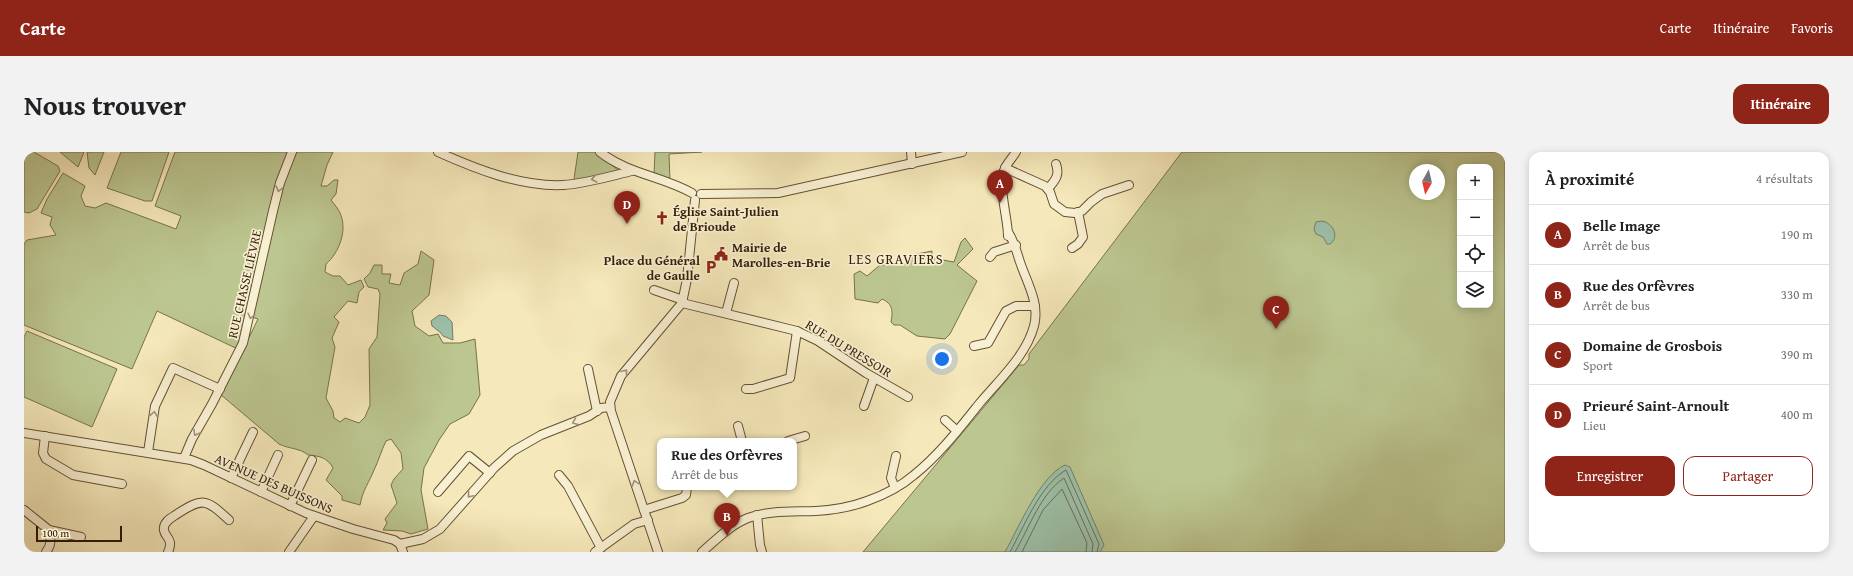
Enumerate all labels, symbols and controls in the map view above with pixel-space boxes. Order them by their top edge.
text: Carte [20,14,66,42]
text: Carte [1660,18,1691,38]
text: Itinéraire [1713,18,1769,38]
text: Favoris [1791,18,1833,38]
text: Nous trouver [24,84,186,125]
button: Itinéraire [1733,84,1829,124]
north arrow [1409,164,1445,200]
map controls [1457,164,1493,308]
button: + [1457,164,1493,200]
text: À proximité [1545,166,1634,191]
text: 4 résultats [1756,169,1813,188]
pin: A [987,170,1013,203]
one-way arrow [591,174,597,183]
one-way arrow [275,185,284,192]
pin: D [614,191,640,224]
button: − [1457,200,1493,236]
place label: Église Saint-Julien de Brioude [673,202,779,236]
church icon: Église Saint-Julien de Brioude [654,210,670,226]
text: Belle Image [1583,215,1660,236]
text: A [1554,225,1562,244]
text: 190 m [1781,225,1813,244]
street label: RUE CHASSE LIÈVRE [223,228,266,340]
button: locate [1457,236,1493,272]
text: Arrêt de bus [1583,236,1650,255]
place label: Mairie de Marolles-en-Brie [732,238,830,272]
public building icon: Mairie de Marolles-en-Brie [713,246,729,262]
district label: LES GRAVIERS [849,249,943,269]
place label: Place du Général de Gaulle [604,251,700,285]
parking icon: Place du Général de Gaulle [703,259,719,275]
button: layers [1457,272,1493,308]
text: Rue des Orfèvres [1583,275,1694,296]
text: B [1554,285,1562,304]
text: 330 m [1781,285,1813,304]
pin: C [1263,296,1289,329]
text: Arrêt de bus [1583,296,1650,315]
one-way arrow [247,312,255,319]
street label: RUE DU PRESSOIR [802,315,896,382]
text: Domaine de Grosbois [1583,335,1722,356]
text: C [1554,345,1562,364]
text: 390 m [1781,345,1813,364]
your location [932,349,952,369]
text: Sport [1583,356,1613,375]
one-way arrow [620,370,627,377]
text: Prieuré Saint-Arnoult [1583,395,1729,416]
text: D [1554,405,1562,424]
text: 400 m [1781,405,1813,424]
one-way arrow [149,411,158,417]
text: Lieu [1583,416,1606,435]
one-way arrow [571,417,578,425]
one-way arrow [193,429,200,436]
popup [657,438,797,490]
text: Rue des Orfèvres [671,444,783,465]
street label: AVENUE DES BUISSONS [212,449,336,518]
button: Enregistrer [1545,456,1675,496]
button: Partager [1683,456,1813,496]
text: Arrêt de bus [671,465,738,484]
one-way arrow [631,480,640,487]
one-way arrow [468,490,475,498]
pin: B [714,503,740,536]
scale bar [36,524,122,543]
text: 100 m [42,525,69,541]

